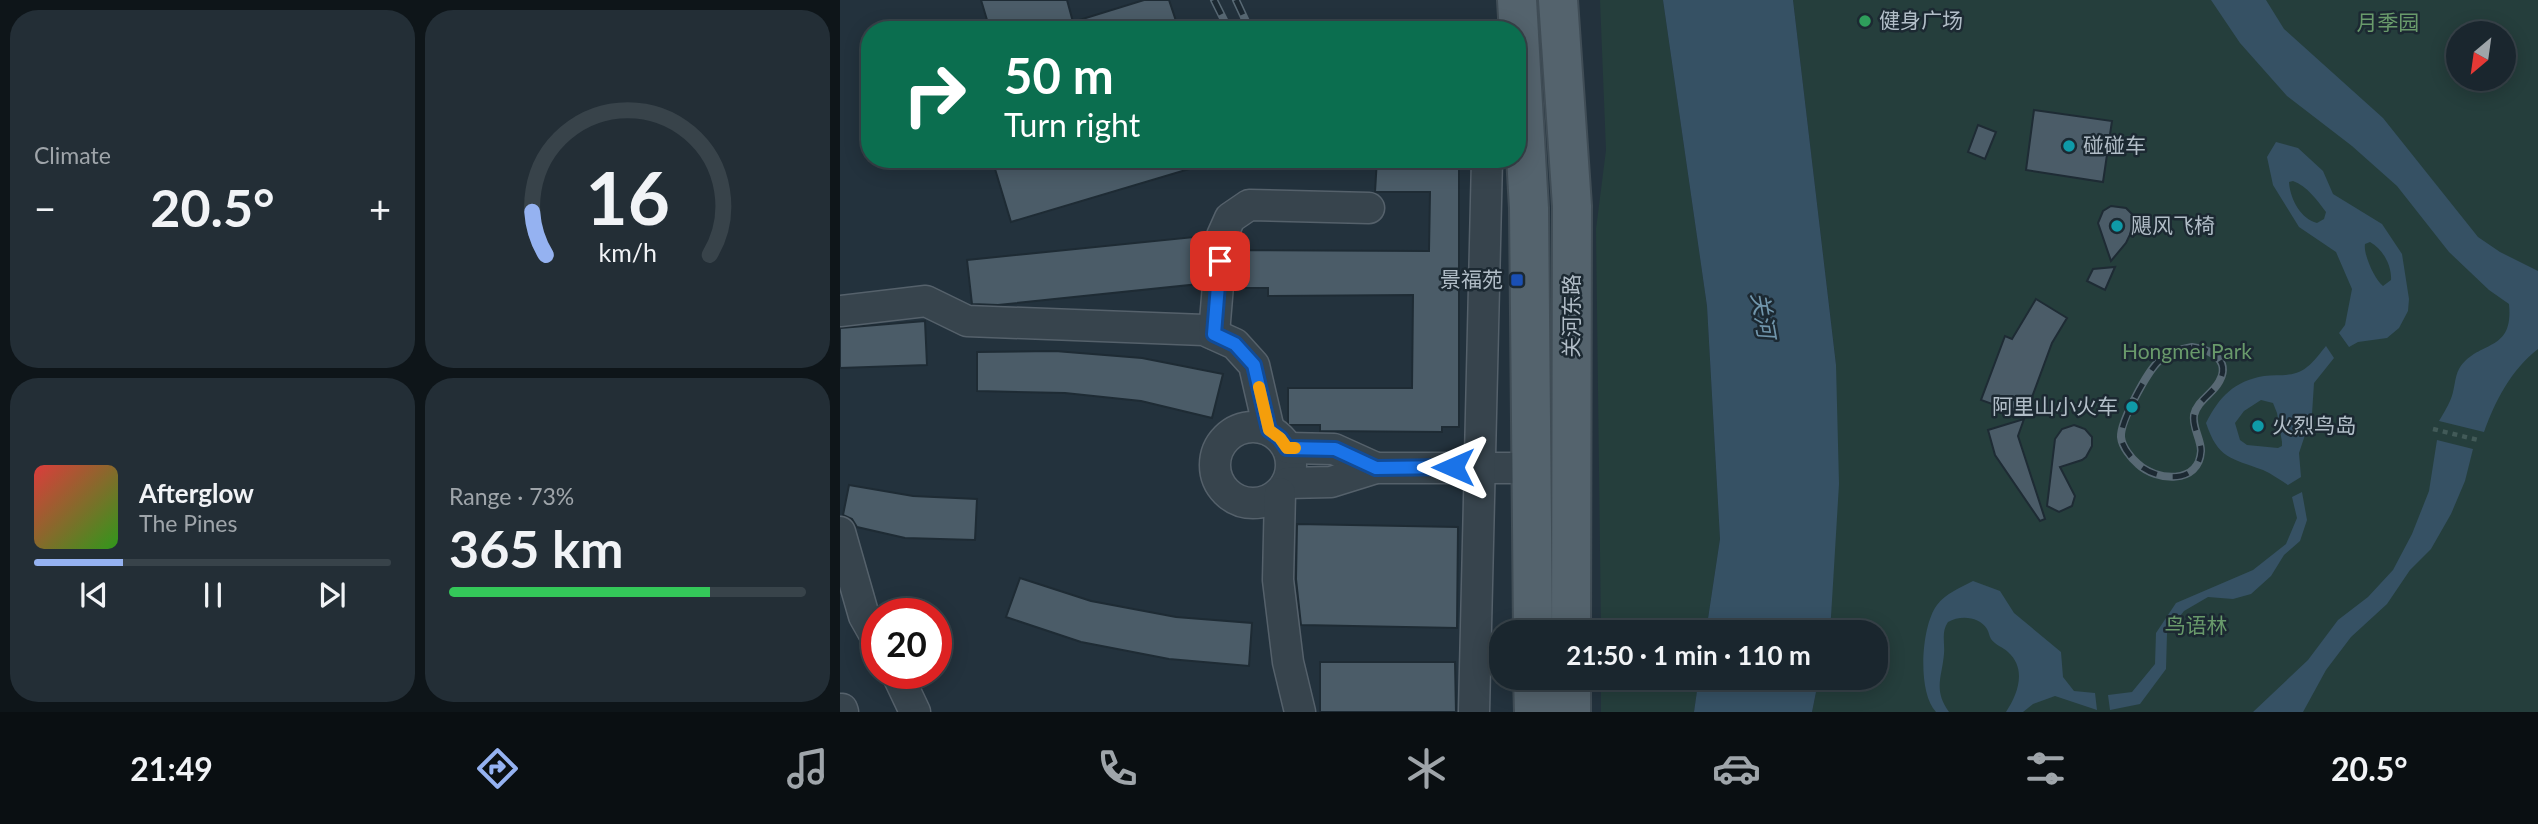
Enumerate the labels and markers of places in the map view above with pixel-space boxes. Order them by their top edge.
place label: 健身广场 [1879,7,1963,32]
marker: 健身广场 [1857,13,1873,29]
place label: 碰碰车 [2083,132,2146,157]
marker: 碰碰车 [2061,138,2077,154]
place label: 飓风飞椅 [2131,212,2215,237]
marker: 飓风飞椅 [2109,218,2125,234]
pin [1190,231,1250,291]
place label: 景福苑 [1440,266,1503,291]
marker: 景福苑 [1509,272,1525,288]
place label: 阿里山小火车 [1992,393,2118,418]
marker: 阿里山小火车 [2124,399,2140,415]
place label: 火烈鸟岛 [2272,412,2356,437]
marker: 火烈鸟岛 [2250,418,2266,434]

